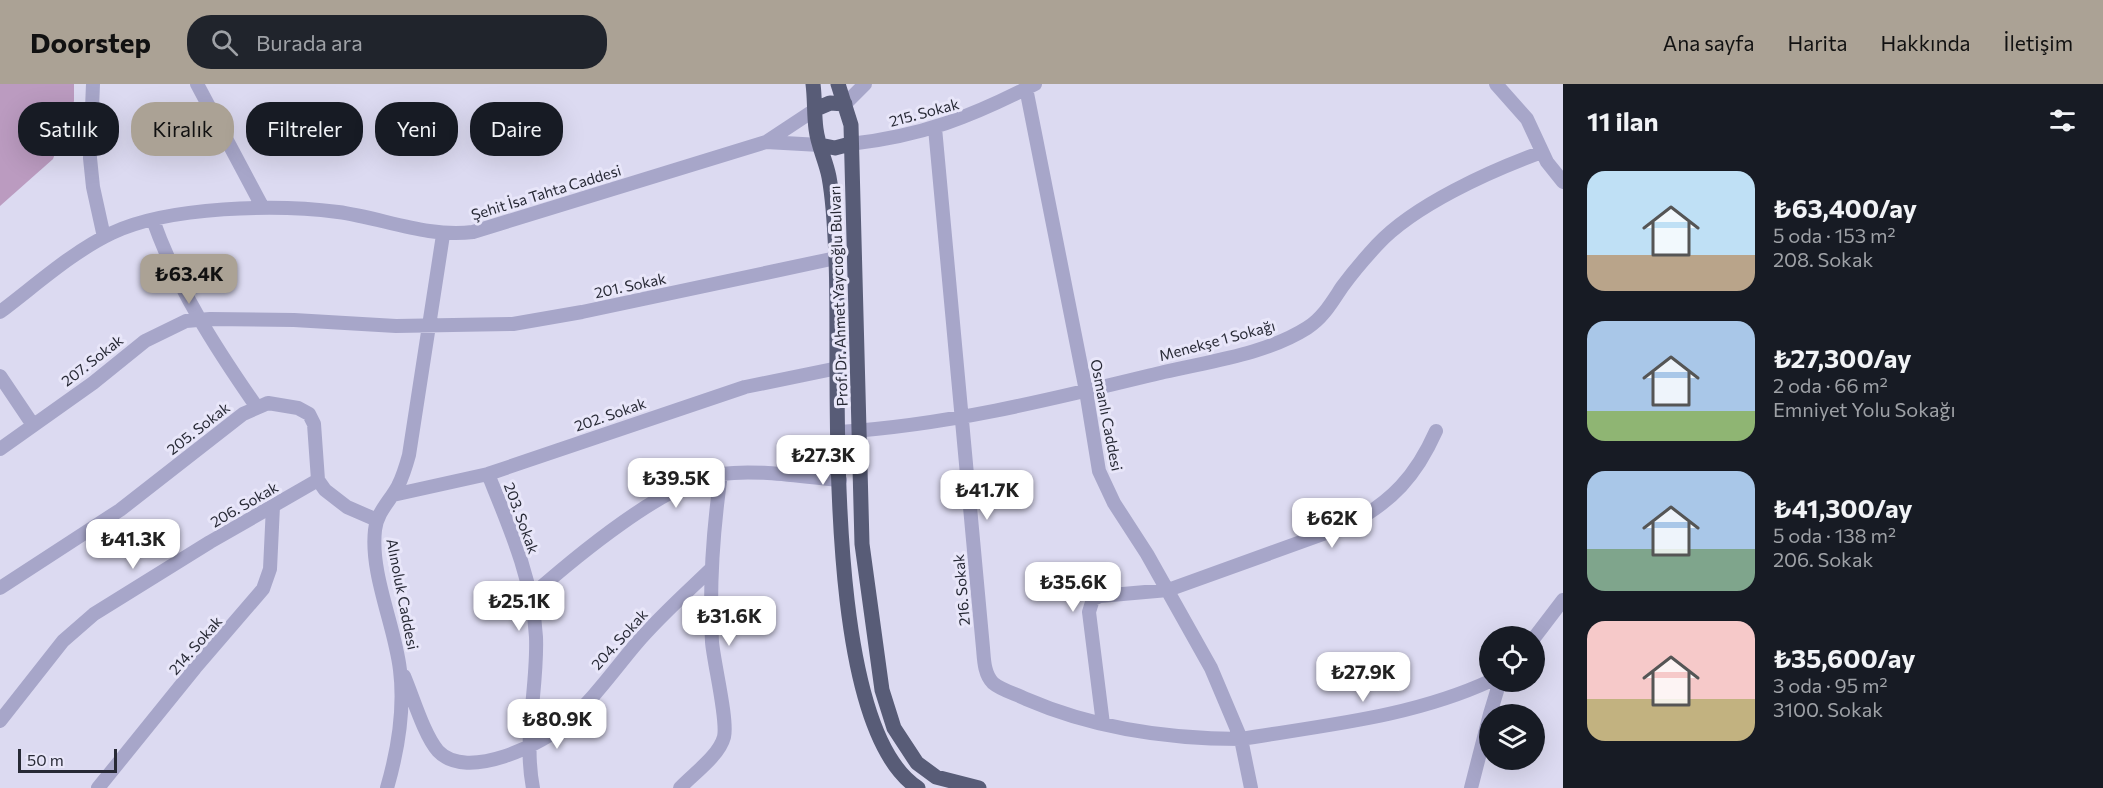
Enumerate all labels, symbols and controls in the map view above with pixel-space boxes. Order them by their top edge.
search box [187,15,607,69]
text: Doorstep [30,25,151,59]
icon: search [208,26,241,59]
text: Burada ara [256,29,363,56]
text: Ana sayfa [1663,30,1754,55]
text: Harita [1787,30,1848,55]
text: Hakkında [1881,30,1971,55]
text: İletişim [2004,30,2073,55]
street label: 215. Sokak [887,94,961,130]
chip: Satılık [18,102,119,156]
chip: Kiralık [131,102,234,156]
chip: Filtreler [246,102,363,156]
chip: Yeni [375,102,458,156]
chip: Daire [470,102,563,156]
icon: filters [2046,104,2079,137]
text: 11 ilan [1587,105,1659,136]
street label: Şehit İsa Tahta Caddesi [469,161,623,223]
street label: Prof. Dr. Ahmet Yaycıoğlu Bulvarı [825,185,851,407]
text: ₺63,400/ay [1773,192,1917,223]
icon: home [1635,195,1707,267]
text: 5 oda · 153 m² [1773,223,1895,247]
text: 208. Sokak [1773,247,1873,271]
pin: ₺63.4K [140,254,238,305]
text: ₺63.4K [154,261,224,285]
street label: 201. Sokak [593,269,667,301]
street label: Menekşe 1 Sokağı [1157,316,1277,364]
street label: 207. Sokak [58,330,126,390]
text: ₺27,300/ay [1773,342,1911,373]
icon: home [1635,345,1707,417]
street label: Osmanlı Caddesi [1087,358,1127,472]
text: 2 oda · 66 m² [1773,373,1888,397]
street label: 202. Sokak [572,393,648,435]
text: Emniyet Yolu Sokağı [1773,397,1956,421]
street label: 205. Sokak [163,398,233,458]
pin: ₺27.3K [774,435,872,486]
text: ₺27.3K [790,442,856,466]
pin: ₺39.5K [627,458,725,509]
text: ₺39.5K [642,465,710,489]
pin: ₺41.7K [938,470,1036,521]
street label: 206. Sokak [207,477,281,531]
text: ₺41.7K [954,477,1020,501]
street label: 203. Sokak [501,480,543,556]
text: ₺41,300/ay [1773,492,1913,523]
icon: home [1635,495,1707,567]
pin: ₺62K [1296,498,1368,549]
text: ₺62K [1306,505,1358,529]
pin: ₺41.3K [84,519,182,570]
text: 5 oda · 138 m² [1773,523,1896,547]
text: ₺41.3K [100,526,166,550]
street label: Alınoluk Caddesi [383,537,423,651]
text: 206. Sokak [1773,547,1873,571]
street label: 216. Sokak [949,553,973,627]
pin: ₺35.6K [1024,562,1122,613]
text: ₺35.6K [1039,569,1107,593]
pin: ₺25.1K [470,581,568,632]
text: ₺25.1K [487,588,551,612]
pin: ₺31.6K [680,596,778,647]
text: ₺31.6K [696,603,762,627]
street label: 204. Sokak [587,605,651,673]
street label: 214. Sokak [165,612,225,678]
map controls [1479,626,1545,770]
button: locate [1479,626,1545,692]
text: ₺35,600/ay [1773,642,1915,673]
icon: home [1635,645,1707,717]
pin: ₺27.9K [1314,652,1412,703]
text: ₺27.9K [1330,659,1396,683]
text: 3 oda · 95 m² [1773,673,1888,697]
text: 3100. Sokak [1773,697,1883,721]
pin: ₺80.9K [508,699,606,750]
button: layers [1479,704,1545,770]
text: ₺80.9K [521,706,593,730]
scale bar [18,746,117,774]
text: 50 m [27,750,64,769]

